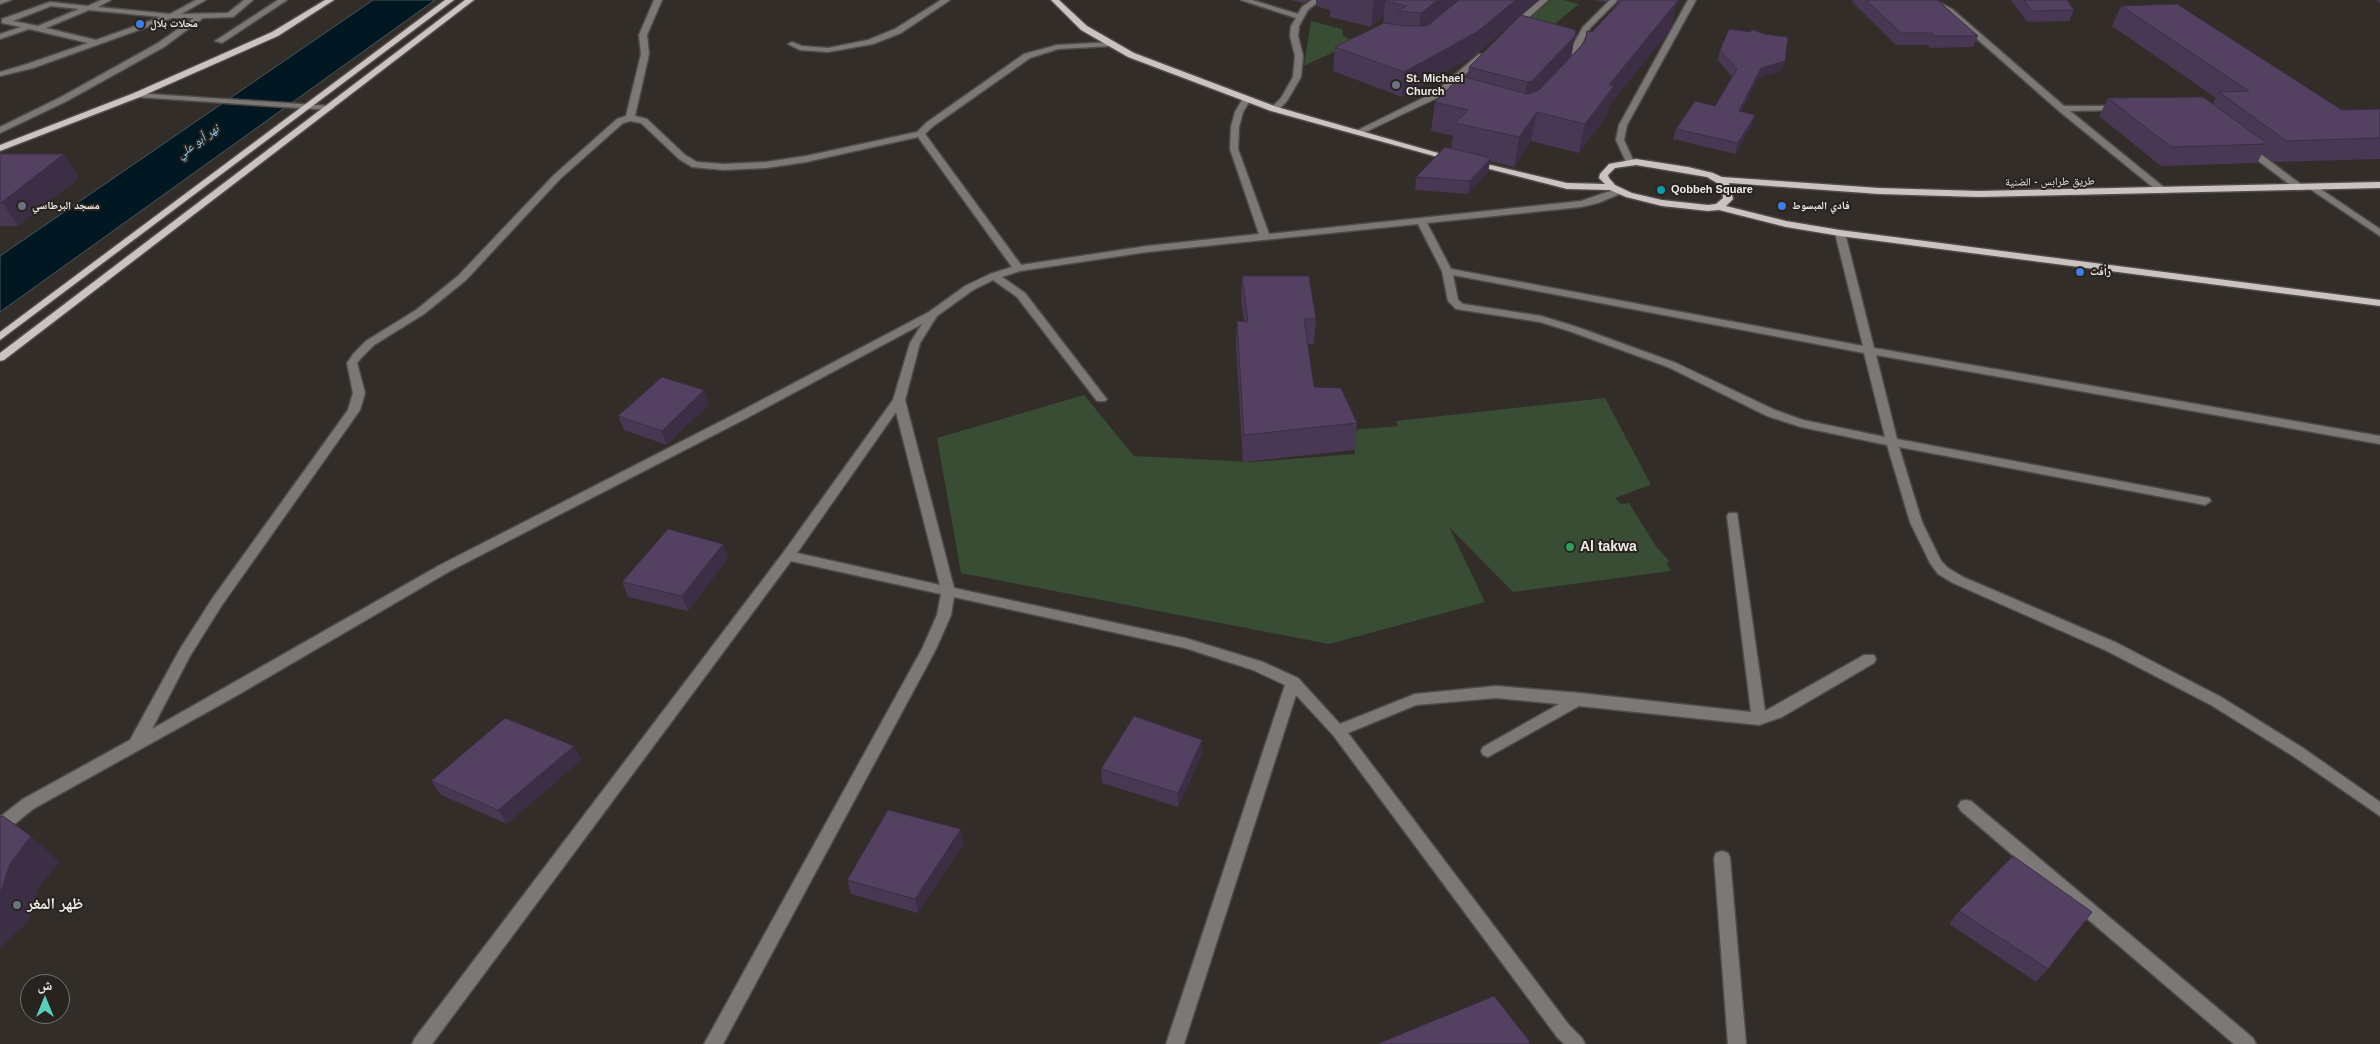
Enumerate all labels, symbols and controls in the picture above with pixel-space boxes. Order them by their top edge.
place label: محلات بلال [150,17,198,31]
marker: محلات بلال [134,18,146,30]
place label: St. Michael Church [1406,72,1463,98]
marker: St. Michael Church [1390,79,1402,91]
water label: نهر أبو علي [174,122,222,162]
street label: طريق طرابس - الضنية [2005,175,2095,189]
place label: Qobbeh Square [1671,183,1753,197]
marker: Qobbeh Square [1655,184,1667,196]
place label: مسجد البرطاسي [32,199,100,213]
place label: فادي المبسوط [1792,199,1850,213]
marker: مسجد البرطاسي [16,200,28,212]
marker: فادي المبسوط [1776,200,1788,212]
place label: رأفت [2090,265,2111,279]
marker: رأفت [2074,266,2086,278]
place label: Al takwa [1580,539,1637,555]
marker: Al takwa [1564,541,1576,553]
place label: ظهر المغر [27,895,83,915]
marker: ظهر المغر [11,899,23,911]
north arrow [20,974,70,1024]
text: ش [38,977,52,993]

